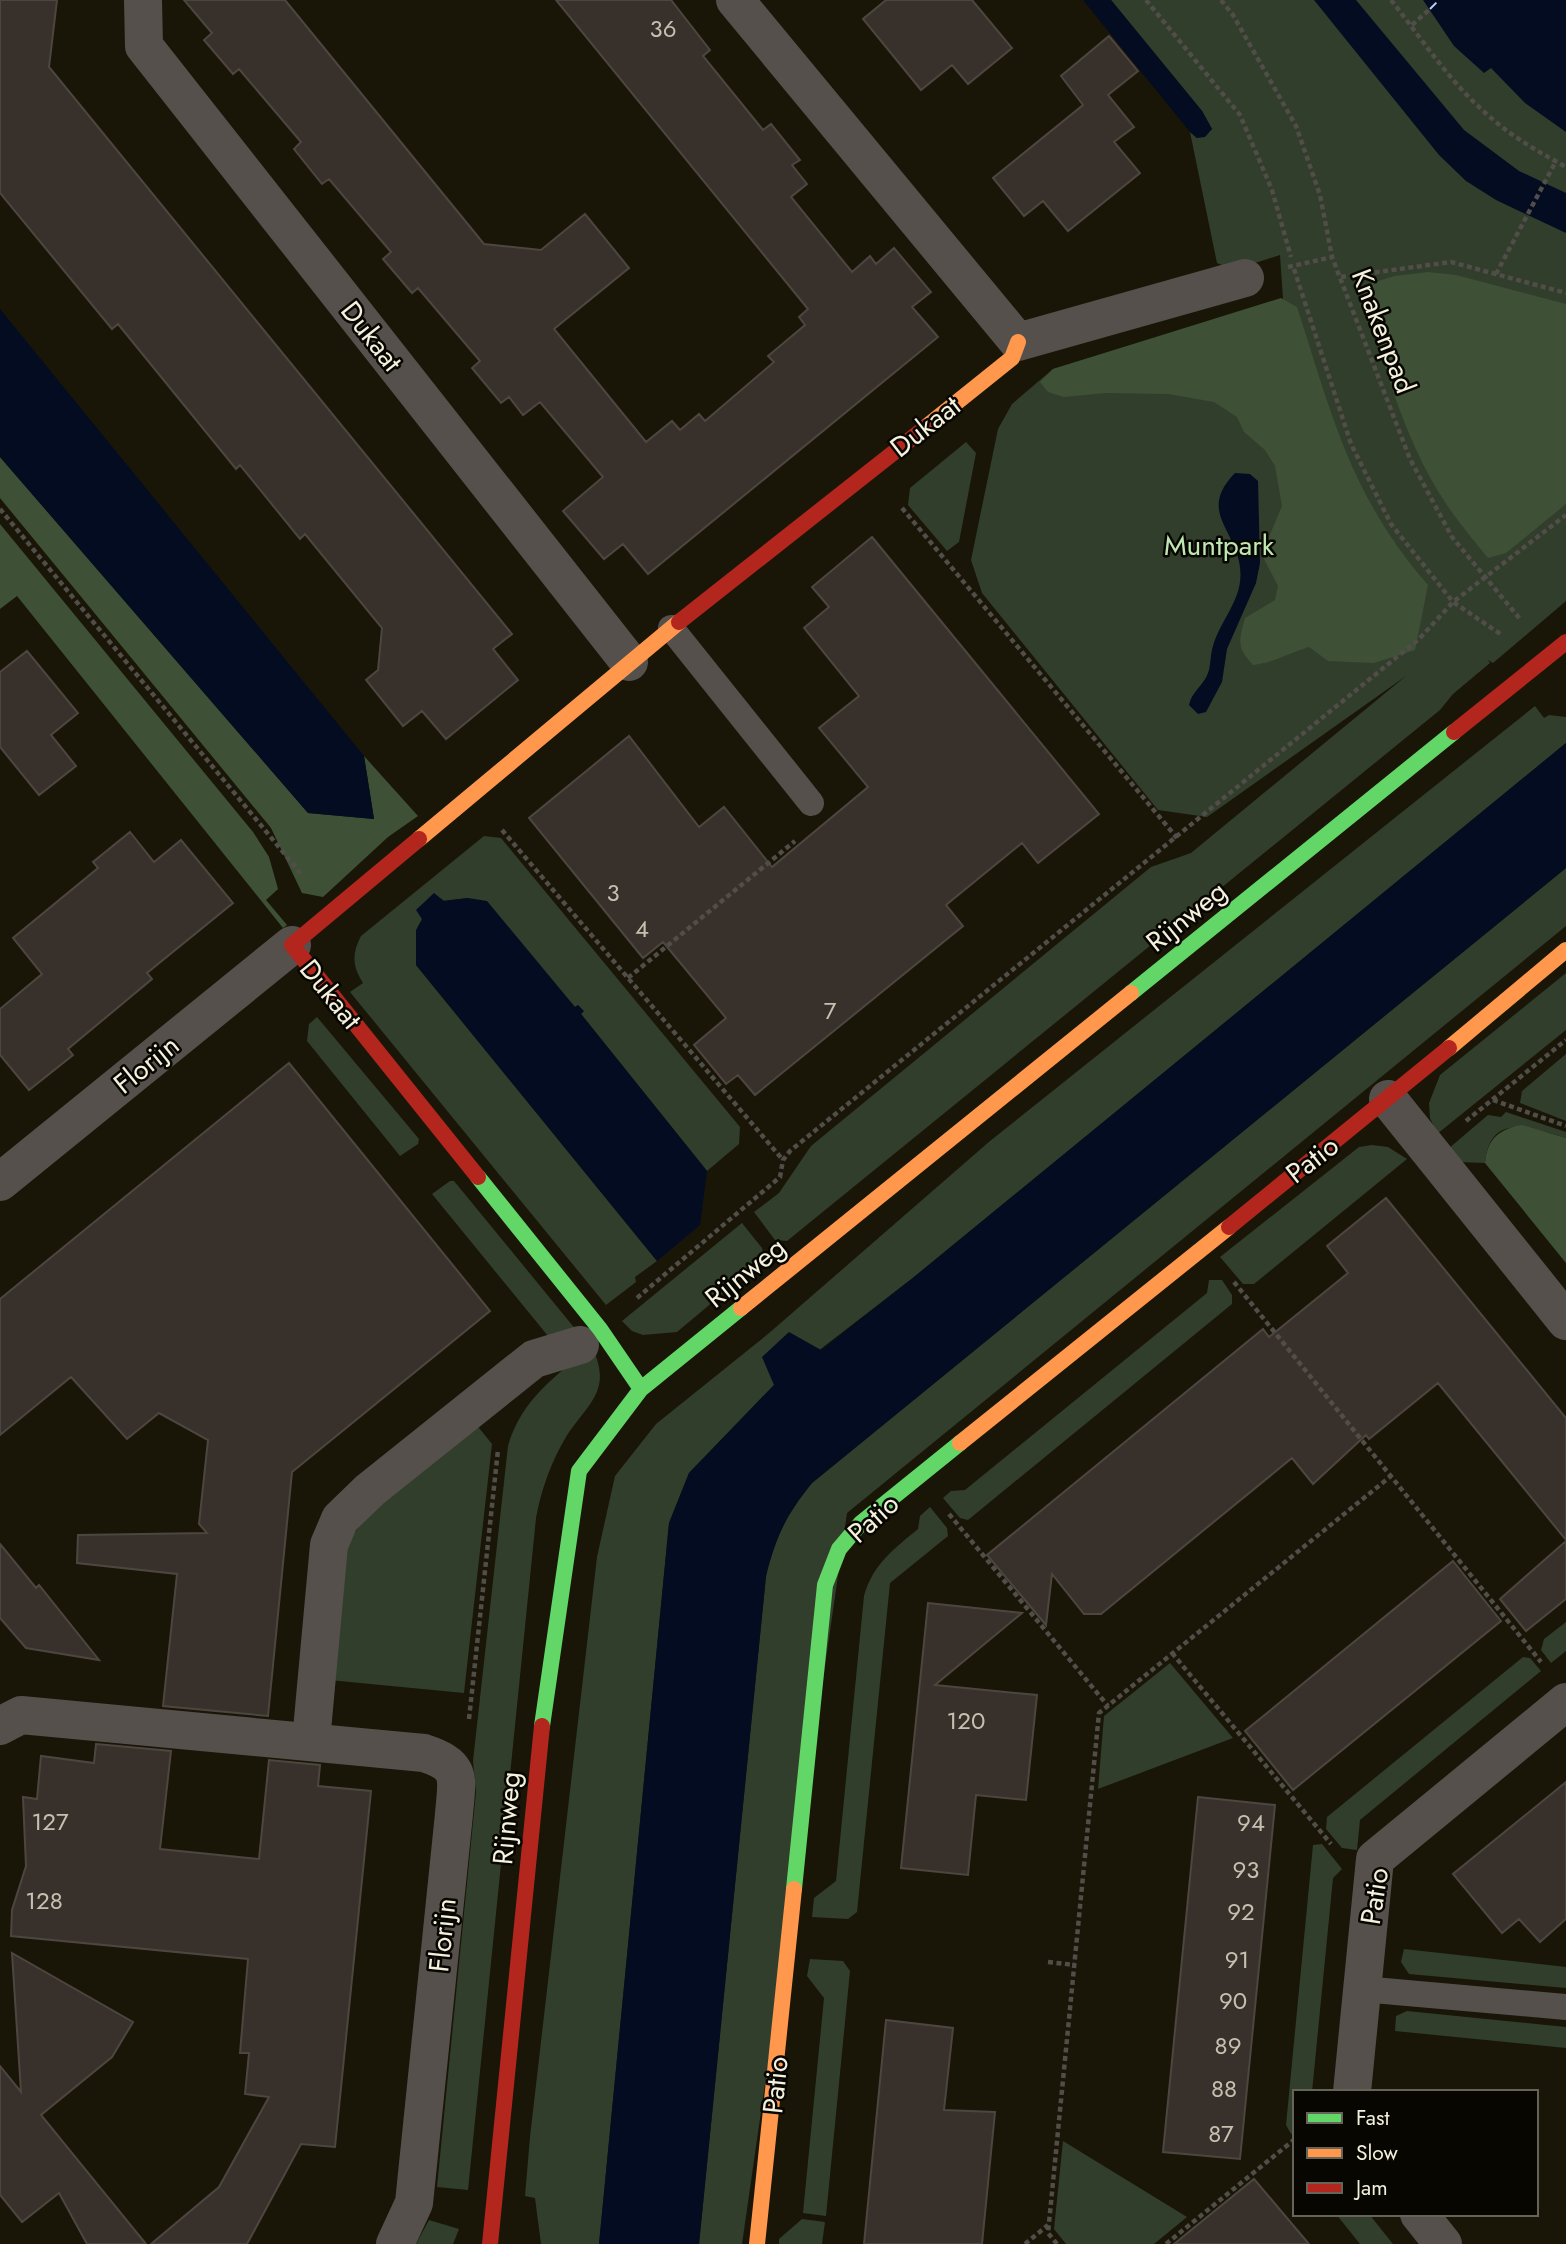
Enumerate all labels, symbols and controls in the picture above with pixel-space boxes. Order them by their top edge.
house number: 36 [650,11,676,46]
street label: Knakenpad [1341,263,1426,399]
street label: Dukaat [331,292,412,381]
street label: Dukaat [881,386,970,467]
park label: Muntpark [1164,525,1275,566]
street label: Rijnweg [1137,871,1236,962]
house number: 3 [606,875,620,910]
house number: 4 [635,911,649,946]
street label: Dukaat [290,950,372,1038]
house number: 7 [824,993,837,1028]
street label: Florijn [105,1025,188,1104]
street label: Patio [1277,1126,1347,1193]
street label: Rijnweg [696,1227,795,1318]
street label: Patio [838,1484,908,1553]
house number: 120 [947,1703,985,1738]
street label: Rijnweg [482,1770,531,1866]
house number: 127 [31,1804,69,1839]
house number: 94 [1237,1805,1265,1840]
house number: 93 [1233,1852,1259,1887]
street label: Patio [1350,1865,1399,1928]
house number: 128 [25,1883,63,1918]
house number: 92 [1227,1894,1255,1929]
street label: Florijn [418,1896,467,1974]
house number: 91 [1225,1942,1249,1977]
house number: 90 [1219,1983,1247,2018]
house number: 89 [1215,2028,1241,2063]
street label: Patio [752,2054,799,2116]
house number: 88 [1211,2071,1237,2106]
legend [1293,2090,1538,2216]
text: Fast [1356,2103,1389,2133]
house number: 87 [1208,2116,1234,2151]
text: Slow [1356,2138,1398,2168]
text: Jam [1353,2173,1388,2203]

